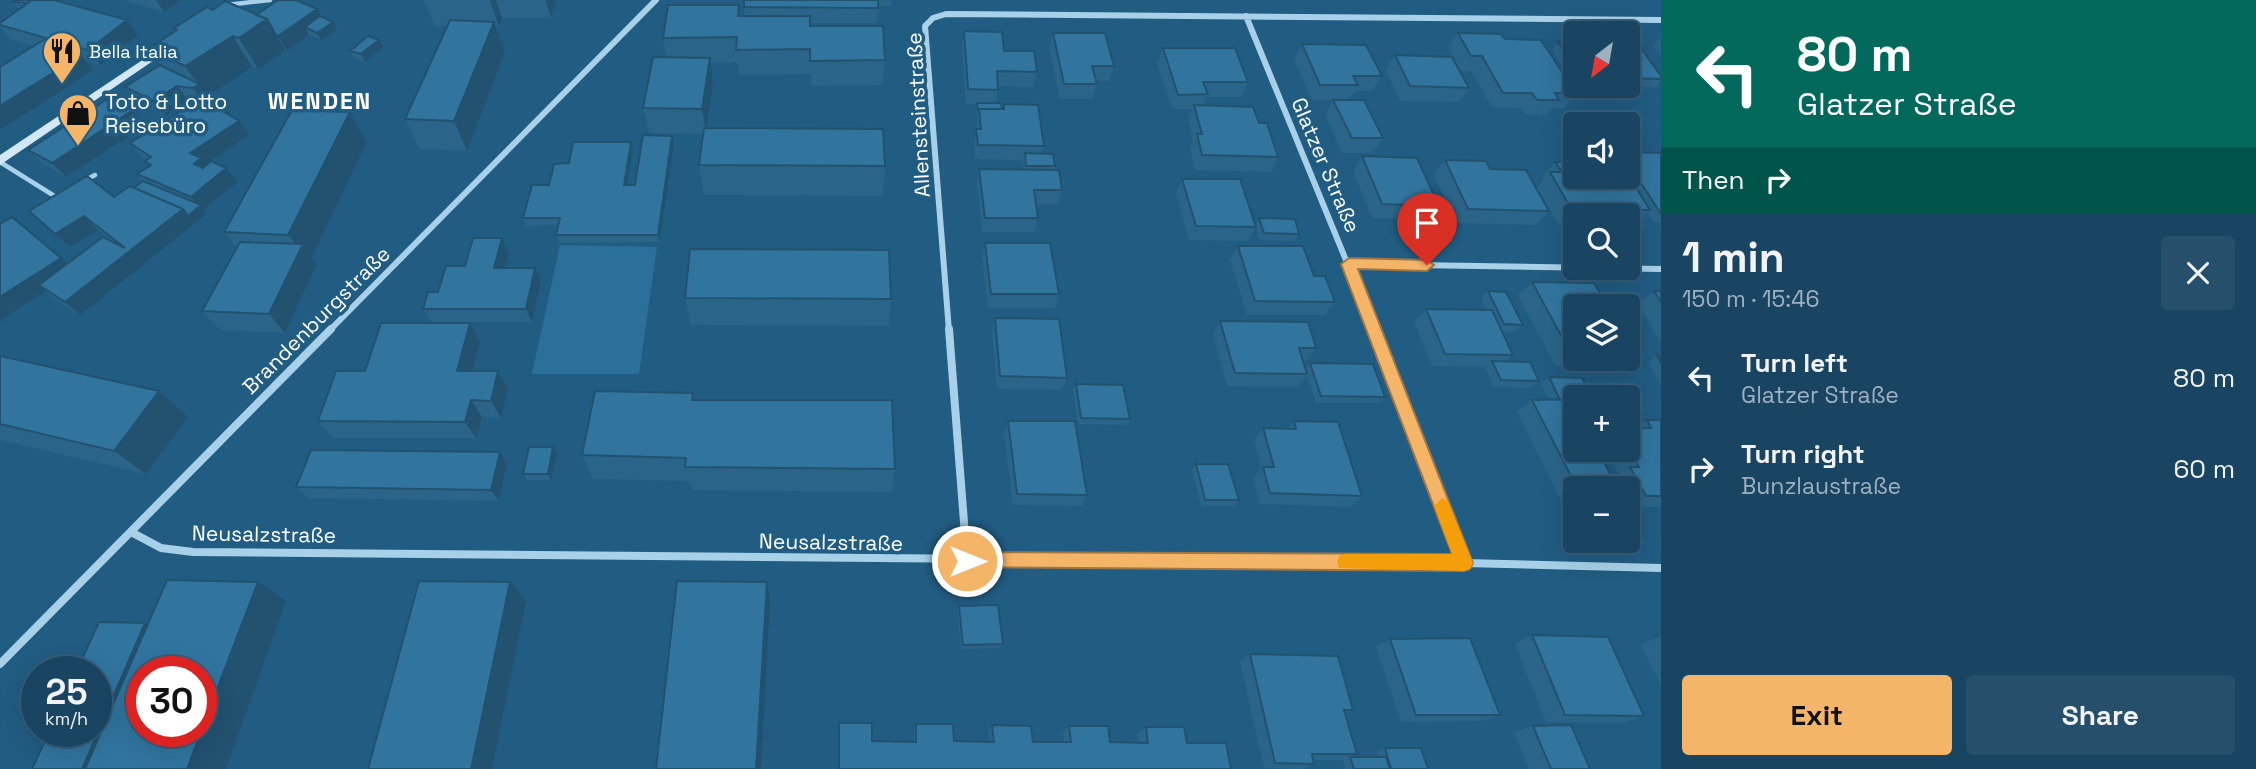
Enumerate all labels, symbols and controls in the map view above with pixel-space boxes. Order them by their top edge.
north arrow [1563,21,1640,98]
map controls [1563,21,1640,553]
text: 80 m [1797,23,1912,85]
icon: left [1682,28,1773,119]
restaurant icon: Bella Italia [41,30,83,85]
street label: Allensteinstraße [900,32,936,198]
place label: Bella Italia [89,40,178,63]
text: Glatzer Straße [1797,84,2017,124]
district label: WENDEN [268,86,372,116]
place label: Toto & Lotto Reisebüro [105,88,227,139]
shop icon: Toto & Lotto Reisebüro [57,92,99,147]
street label: Glatzer Straße [1285,93,1367,237]
button: sound [1563,112,1640,189]
icon: right [1759,161,1797,199]
text: Then [1682,163,1745,197]
pin [1397,193,1457,265]
button: search [1563,203,1640,280]
icon: arrive [1408,204,1446,242]
text: 1 min [1682,231,1785,284]
button: close [2161,236,2235,310]
street label: Brandenburgstraße [236,240,396,400]
text: 150 m · 15:46 [1682,284,1820,314]
button: layers [1563,294,1640,371]
text: Turn left [1741,346,1848,380]
icon: left [1682,359,1720,397]
text: 80 m [2173,361,2235,395]
text: Glatzer Straße [1741,380,1899,410]
button: + [1563,385,1640,462]
text: Turn right [1741,437,1865,471]
icon: right [1682,450,1720,488]
text: 60 m [2173,452,2235,486]
text: Bunzlaustraße [1741,471,1901,501]
button: − [1563,476,1640,553]
street label: Neusalzstraße [192,519,336,549]
position arrow [930,524,1004,598]
street label: Neusalzstraße [759,527,903,557]
speed limit sign: 30 [126,656,217,747]
text: 25 [46,670,87,714]
button: Exit [1682,675,1952,755]
button: Share [1966,675,2235,755]
text: km/h [45,707,88,730]

